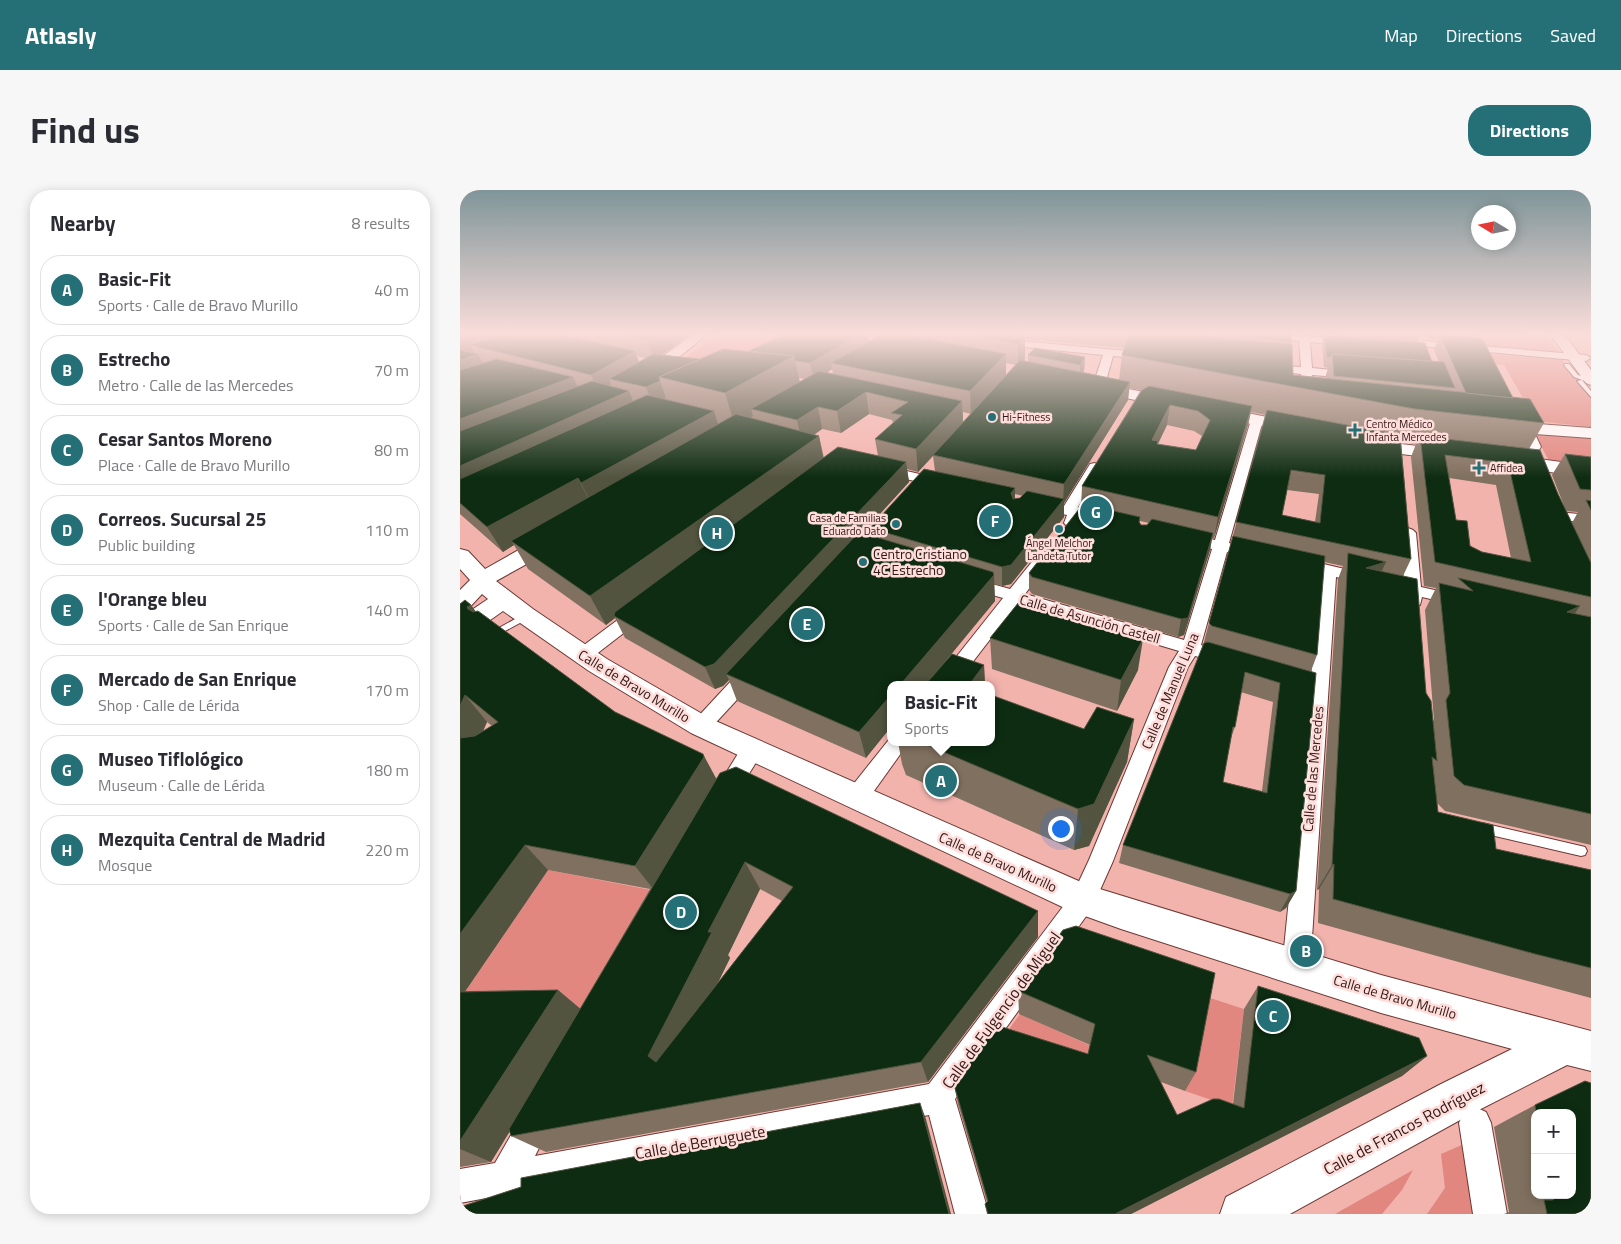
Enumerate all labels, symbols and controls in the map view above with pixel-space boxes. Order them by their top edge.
text: Atlasly [25,17,96,53]
text: Map [1384,22,1418,49]
text: Directions [1446,22,1522,49]
text: Saved [1550,22,1596,49]
text: Find us [30,103,140,157]
button: Directions [1468,105,1591,156]
north arrow [1471,205,1516,250]
text: Nearby [50,207,115,239]
text: 8 results [351,211,410,235]
text: Basic-Fit [98,264,171,293]
text: A [62,278,72,302]
text: 40 m [374,278,409,302]
text: Sports · Calle de Bravo Murillo [98,293,298,317]
text: Estrecho [98,344,170,373]
text: B [62,358,72,382]
text: 70 m [374,358,409,382]
text: Metro · Calle de las Mercedes [98,373,294,397]
place label: Hi-Fitness [1002,409,1050,425]
marker: Hi-Fitness [986,411,998,423]
place label: Centro Médico Infanta Mercedes [1366,416,1447,445]
marker: Centro Médico Infanta Mercedes [1348,423,1362,437]
text: Cesar Santos Moreno [98,424,272,453]
text: C [63,438,71,462]
text: 80 m [374,438,409,462]
text: Place · Calle de Bravo Murillo [98,453,290,477]
place label: Affidea [1490,460,1524,476]
marker: Affidea [1472,461,1486,475]
pin: G [1080,493,1112,531]
pin: F [979,502,1011,540]
text: Correos. Sucursal 25 [98,504,266,533]
place label: Casa de Familias Eduardo Dato [810,510,886,539]
pin: H [701,514,733,552]
text: D [62,518,72,542]
text: 110 m [365,518,409,542]
marker: Casa de Familias Eduardo Dato [890,518,902,530]
marker: Ángel Melchor Landeta Tutor [1053,523,1065,535]
text: Public building [98,533,195,557]
place label: Ángel Melchor Landeta Tutor [1026,535,1092,564]
place label: Centro Cristiano 4C Estrecho [873,543,967,580]
marker: Centro Cristiano 4C Estrecho [857,556,869,568]
text: l'Orange bleu [98,584,207,613]
street label: Calle de Asunción Castell [1017,588,1163,649]
text: E [63,598,71,622]
text: 140 m [365,598,409,622]
pin: E [791,605,823,643]
text: Sports · Calle de San Enrique [98,613,289,637]
street label: Calle de Manuel Luna [1136,629,1204,752]
street label: Calle de Bravo Murillo [574,644,694,727]
text: Mercado de San Enrique [98,664,296,693]
text: F [63,678,71,702]
text: 170 m [365,678,409,702]
popup [887,681,995,746]
text: Basic-Fit [905,687,977,716]
text: Shop · Calle de Lérida [98,693,240,717]
street label: Calle de las Mercedes [1297,705,1328,833]
text: Sports [905,716,949,740]
text: Museo Tiflológico [98,744,243,773]
text: G [62,758,72,782]
text: 180 m [365,758,409,782]
pin: A [925,762,957,800]
text: Museum · Calle de Lérida [98,773,265,797]
your location [1048,816,1074,842]
text: Mezquita Central de Madrid [98,824,326,853]
street label: Calle de Bravo Murillo [936,826,1061,897]
text: H [62,838,72,862]
text: 220 m [365,838,409,862]
text: Mosque [98,853,152,877]
pin: D [665,893,697,931]
street label: Calle de Fulgencio de Miguel [936,927,1066,1093]
pin: B [1290,932,1322,970]
street label: Calle de Bravo Murillo [1331,969,1459,1024]
pin: C [1257,997,1289,1035]
street label: Calle de Francos Rodríguez [1319,1075,1489,1181]
map controls [1531,1109,1576,1199]
button: + [1531,1109,1576,1154]
street label: Calle de Berruguete [633,1119,767,1165]
button: − [1531,1154,1576,1199]

